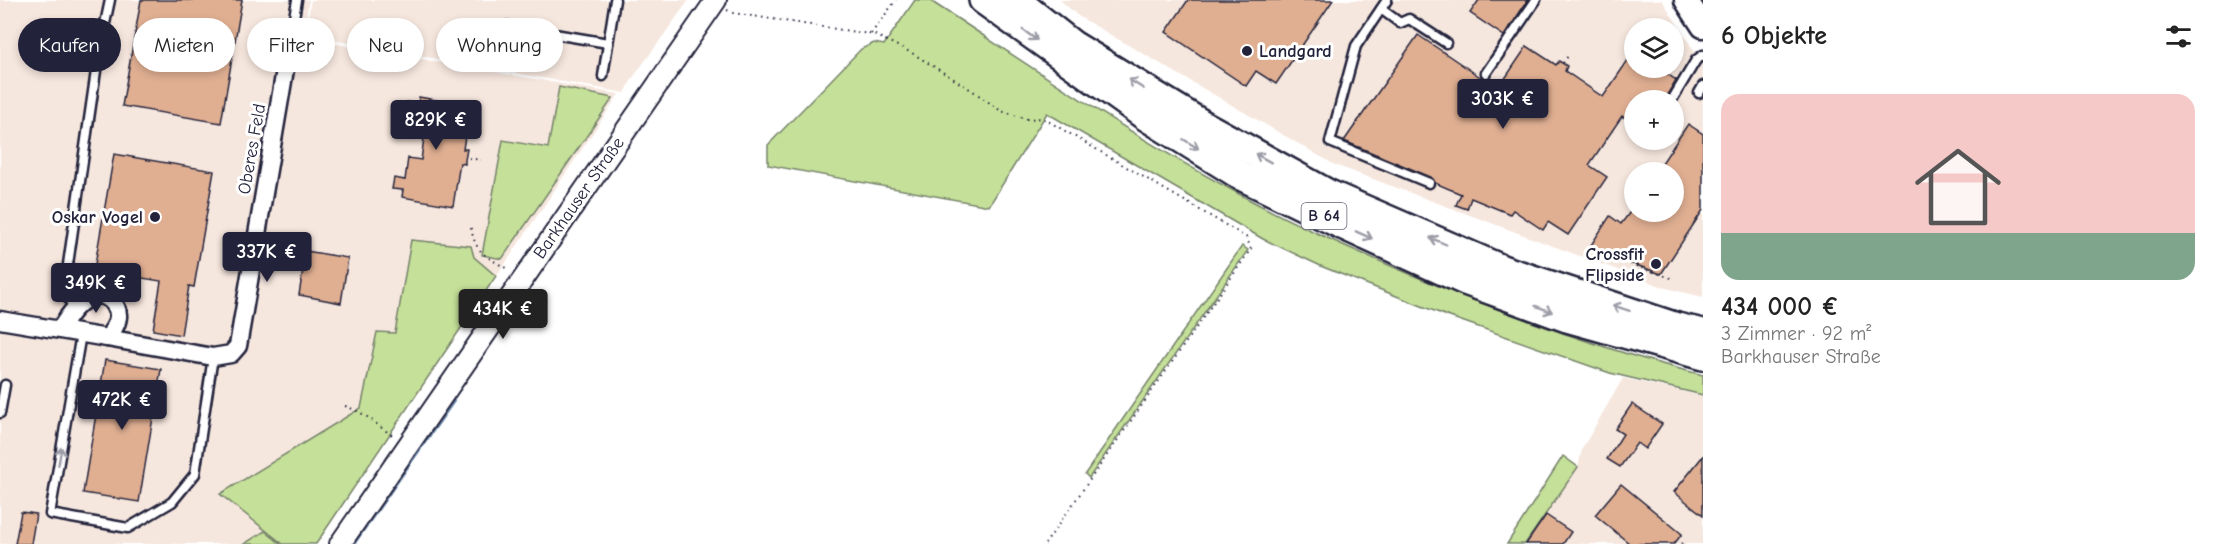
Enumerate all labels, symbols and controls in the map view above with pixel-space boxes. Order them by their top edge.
chip: Kaufen [18,18,121,72]
chip: Mieten [133,18,235,72]
chip: Filter [247,18,335,72]
chip: Neu [347,18,424,72]
chip: Wohnung [436,18,563,72]
map controls [1624,18,1684,222]
button: layers [1624,18,1684,78]
icon: filters [2162,20,2195,53]
text: 6 Objekte [1721,21,1827,51]
one-way arrow [1022,28,1038,41]
place label: Landgard [1259,41,1332,62]
marker: Landgard [1240,44,1254,58]
one-way arrow [1128,77,1145,89]
pin: 303K € [1454,79,1552,130]
text: 303K € [1471,87,1535,110]
button: + [1624,90,1684,150]
pin: 829K € [387,100,485,151]
street label: Oberes Feld [234,102,270,196]
text: 829K € [405,108,467,131]
street label: Barkhauser Straße [529,133,629,263]
icon: home [1904,133,2012,241]
one-way arrow [1182,139,1199,151]
one-way arrow [1254,152,1272,163]
button: − [1624,162,1684,222]
road number: B 64 [1302,203,1346,229]
place label: Oskar Vogel [52,207,143,228]
marker: Oskar Vogel [148,210,162,224]
one-way arrow [1354,229,1372,241]
pin: 337K € [218,232,316,283]
one-way arrow [1430,235,1448,247]
text: 337K € [237,240,297,263]
place label: Crossfit Flipside [1585,244,1645,286]
marker: Crossfit Flipside [1649,257,1663,271]
pin: 349K € [47,263,145,314]
text: 349K € [65,271,127,294]
pin: 434K € [454,289,552,340]
text: 434 000 € [1721,292,1839,322]
text: 434K € [473,297,533,320]
one-way arrow [1612,302,1631,313]
one-way arrow [1534,305,1553,316]
text: 3 Zimmer · 92 m² [1721,322,1871,345]
text: Barkhauser Straße [1721,345,1881,368]
pin: 472K € [73,380,171,431]
text: 472K € [92,388,152,411]
one-way arrow [55,447,66,466]

